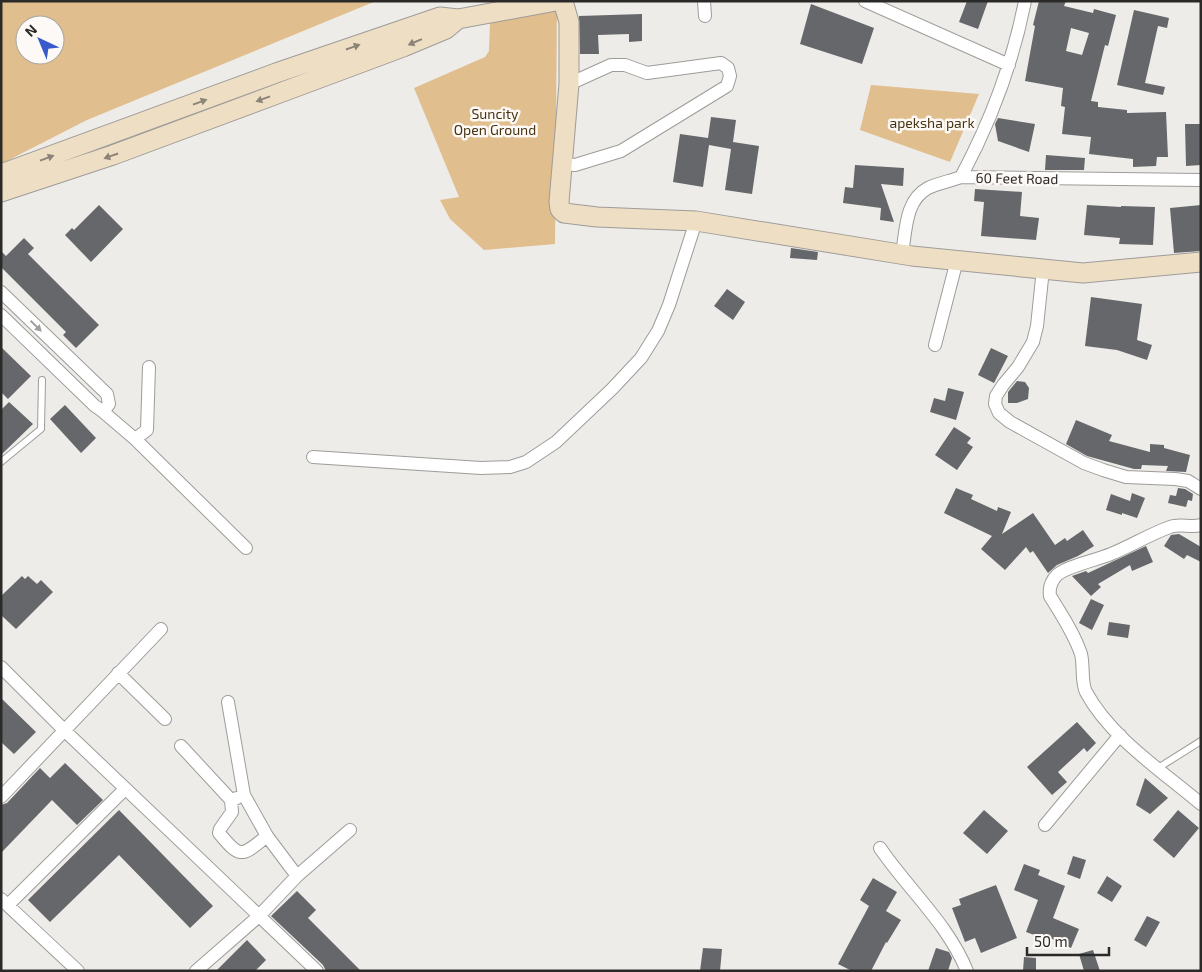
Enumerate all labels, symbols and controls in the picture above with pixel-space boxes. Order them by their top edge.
north arrow [15,15,65,65]
text: N [21,21,40,40]
one-way arrow [408,38,422,46]
one-way arrow [345,43,360,50]
one-way arrow [255,95,270,103]
one-way arrow [192,98,207,105]
park label: Suncity Open Ground [454,105,536,138]
park label: apeksha park [889,114,975,131]
one-way arrow [103,152,118,160]
one-way arrow [40,154,55,162]
street label: 60 Feet Road [976,169,1058,187]
one-way arrow [30,319,42,331]
scale bar [1027,924,1110,956]
text: 50 m [1034,932,1068,950]

